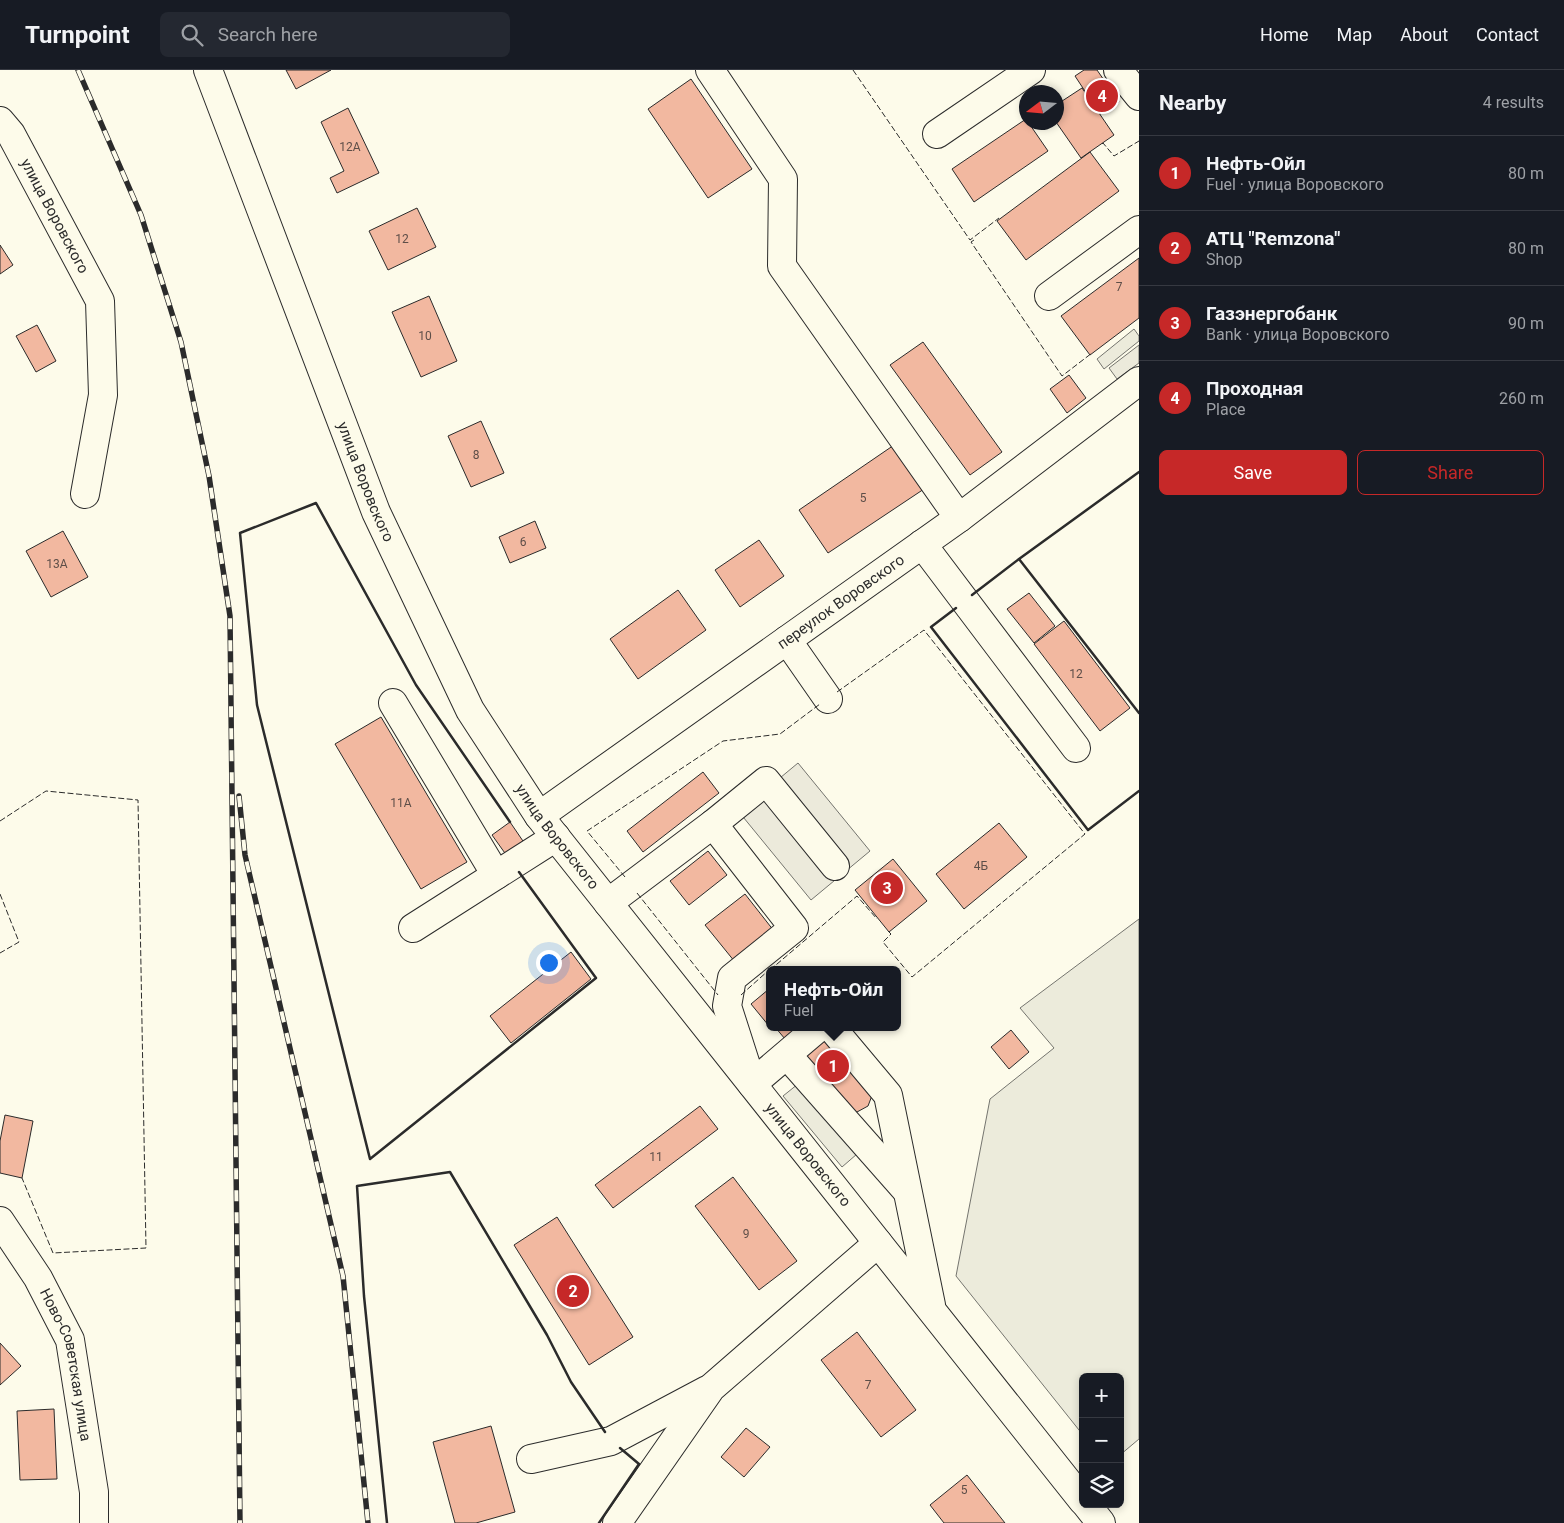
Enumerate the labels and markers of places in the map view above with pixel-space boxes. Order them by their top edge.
pin: 4 [1086,77,1118,115]
pin: 3 [871,869,903,907]
pin: 1 [817,1047,849,1085]
pin: 2 [557,1272,589,1310]

